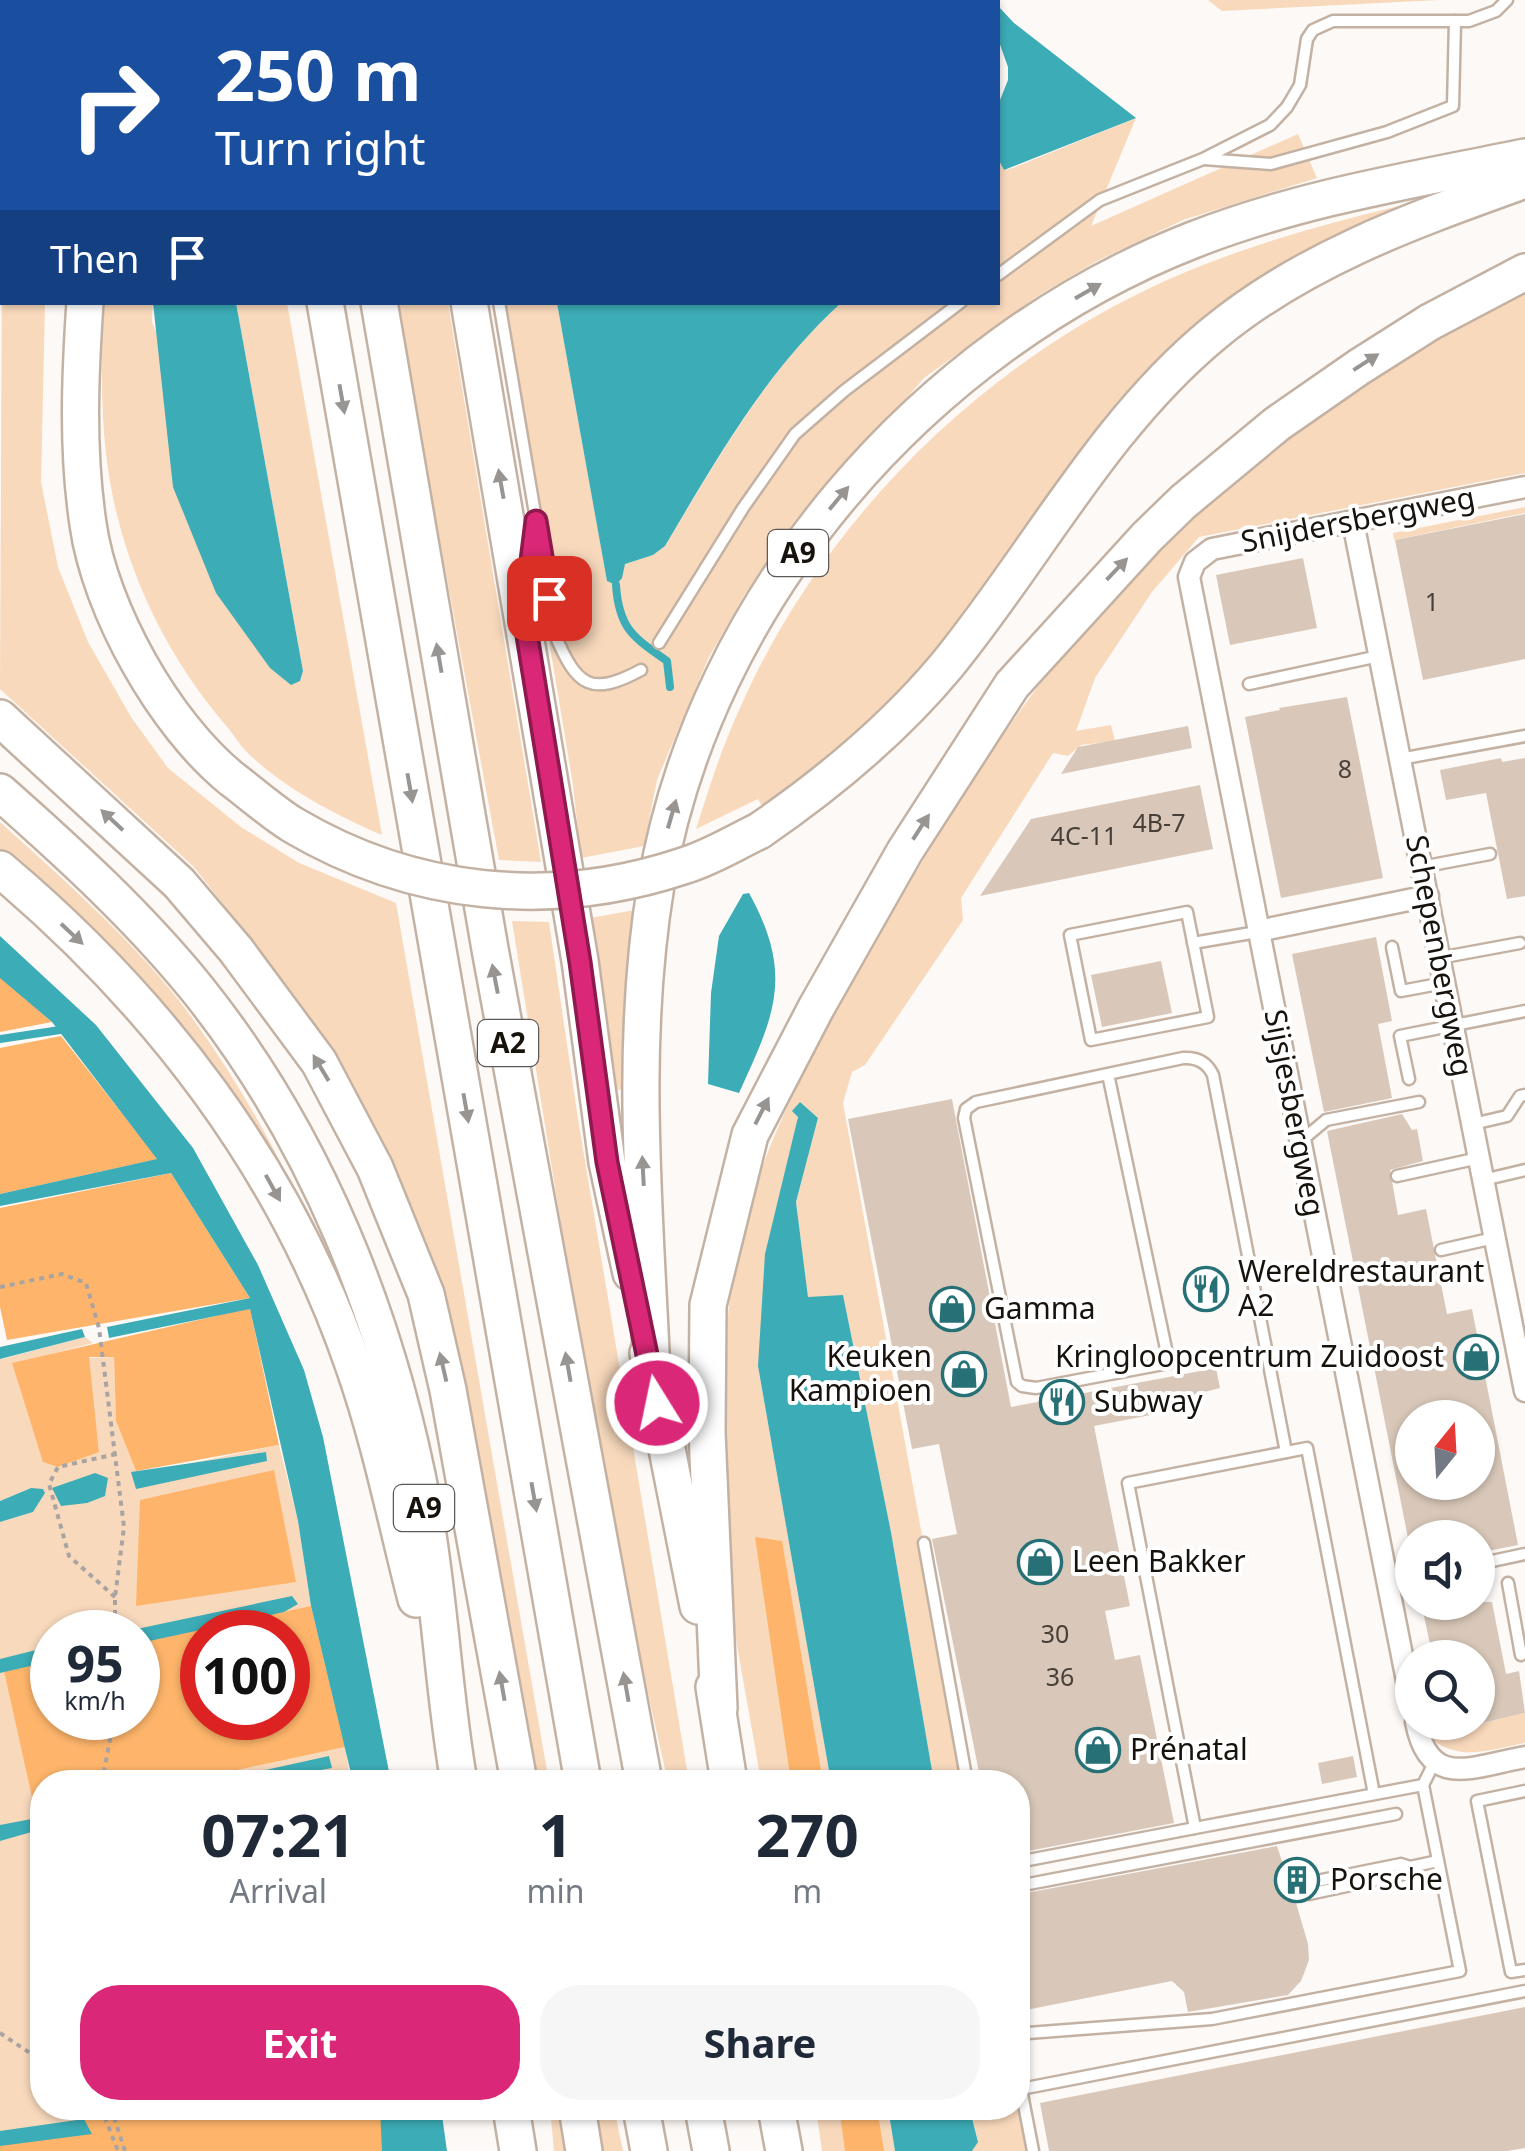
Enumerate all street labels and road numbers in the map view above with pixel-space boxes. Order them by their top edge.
street label: Snijdersbergweg [1237,476,1478,561]
road number: A9 [768,530,828,576]
street label: Schepenbergweg [1397,831,1484,1080]
street label: Sijsjesbergweg [1255,1006,1336,1220]
road number: A2 [478,1020,538,1066]
road number: A9 [394,1485,454,1531]

